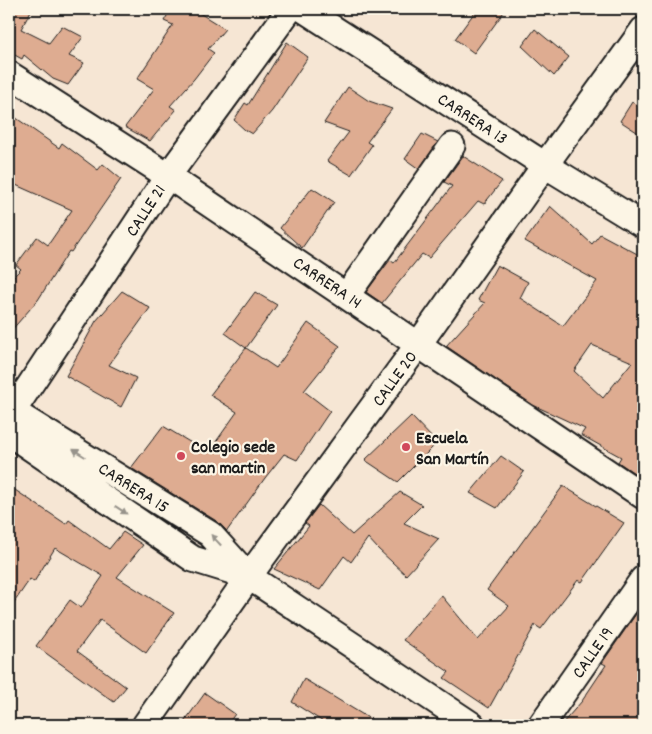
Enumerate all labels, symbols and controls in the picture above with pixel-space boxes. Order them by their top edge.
street label: CARRERA 13 [432,88,512,152]
street label: CALLE 21 [121,180,173,242]
street label: CARRERA 14 [287,252,366,316]
street label: CALLE 20 [367,346,425,412]
place label: Escuela San Martín [416,427,489,473]
place label: Colegio sede san martin [191,436,275,482]
marker: Escuela San Martín [400,441,412,453]
one-way arrow [72,448,86,457]
marker: Colegio sede san martin [175,450,187,462]
street label: CARRERA 15 [92,457,173,521]
one-way arrow [115,505,128,515]
one-way arrow [210,534,221,547]
street label: CALLE 19 [567,623,621,684]

